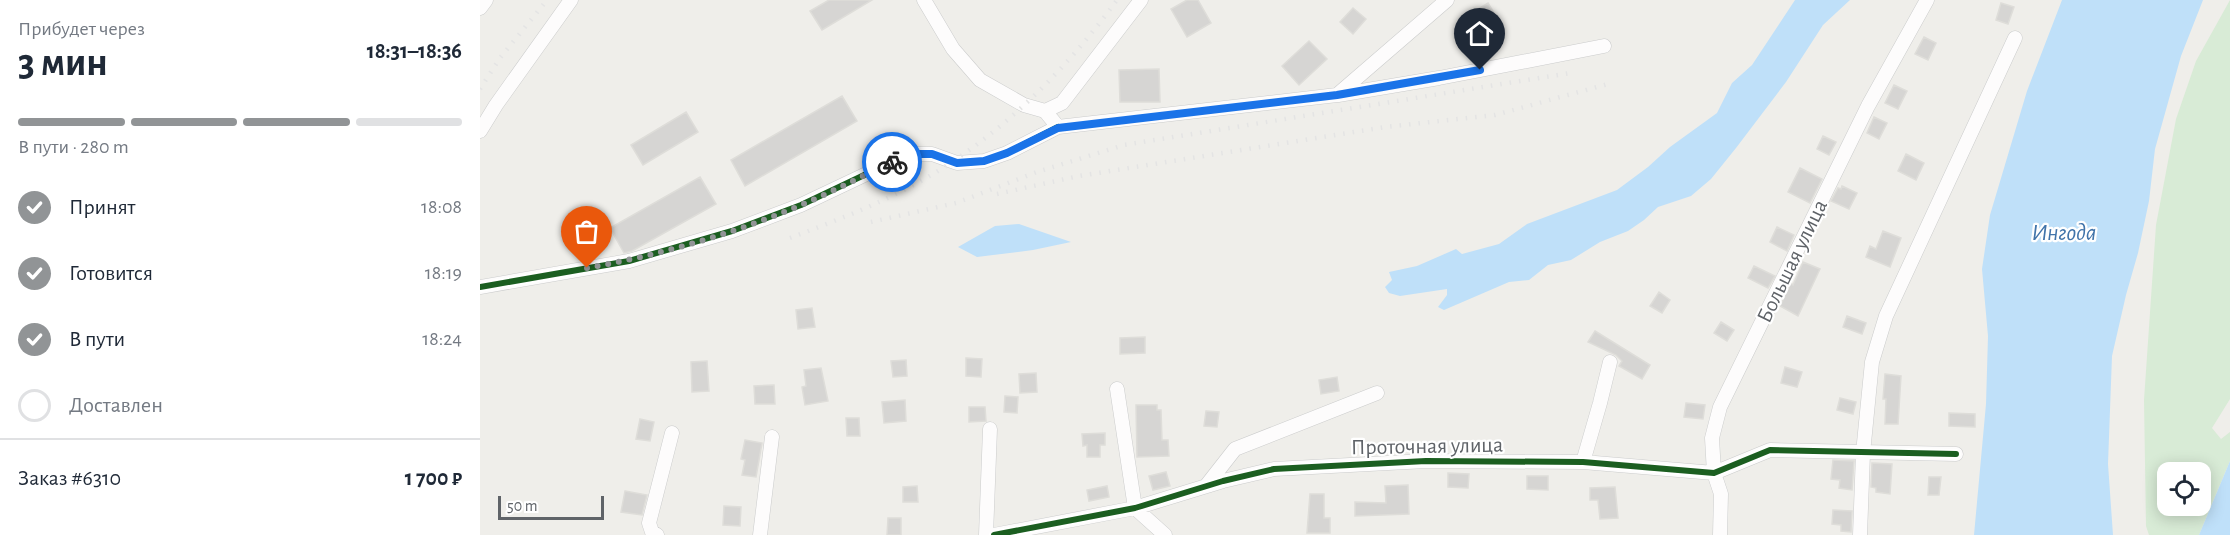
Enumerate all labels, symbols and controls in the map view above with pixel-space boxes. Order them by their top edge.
pin [1454,8,1505,70]
icon: home [1463,17,1496,50]
text: Прибудет через [18,19,145,39]
text: 18:31–18:36 [367,40,462,62]
text: 3 мин [18,44,108,83]
courier [862,132,922,192]
text: В пути · 280 m [18,137,129,157]
icon: bike [876,146,909,179]
icon: check [18,191,51,224]
text: Принят [69,196,135,218]
street label: Большая улица [1753,196,1831,326]
text: 18:08 [421,197,462,217]
pin [561,206,612,268]
icon: bag [570,215,603,248]
water label: Ингода [2032,221,2096,245]
icon: check [18,257,51,290]
text: Готовится [69,262,153,284]
text: 18:19 [425,263,462,283]
icon: check [18,323,51,356]
text: В пути [69,328,125,350]
text: 18:24 [422,329,462,349]
text: Доставлен [69,394,163,416]
street label: Проточная улица [1351,434,1503,458]
map controls [2157,462,2211,516]
button: locate [2157,462,2211,516]
text: Заказ #6310 [18,467,121,489]
text: 1 700 ₽ [405,467,462,489]
scale bar [498,493,604,520]
text: 50 m [507,498,538,514]

